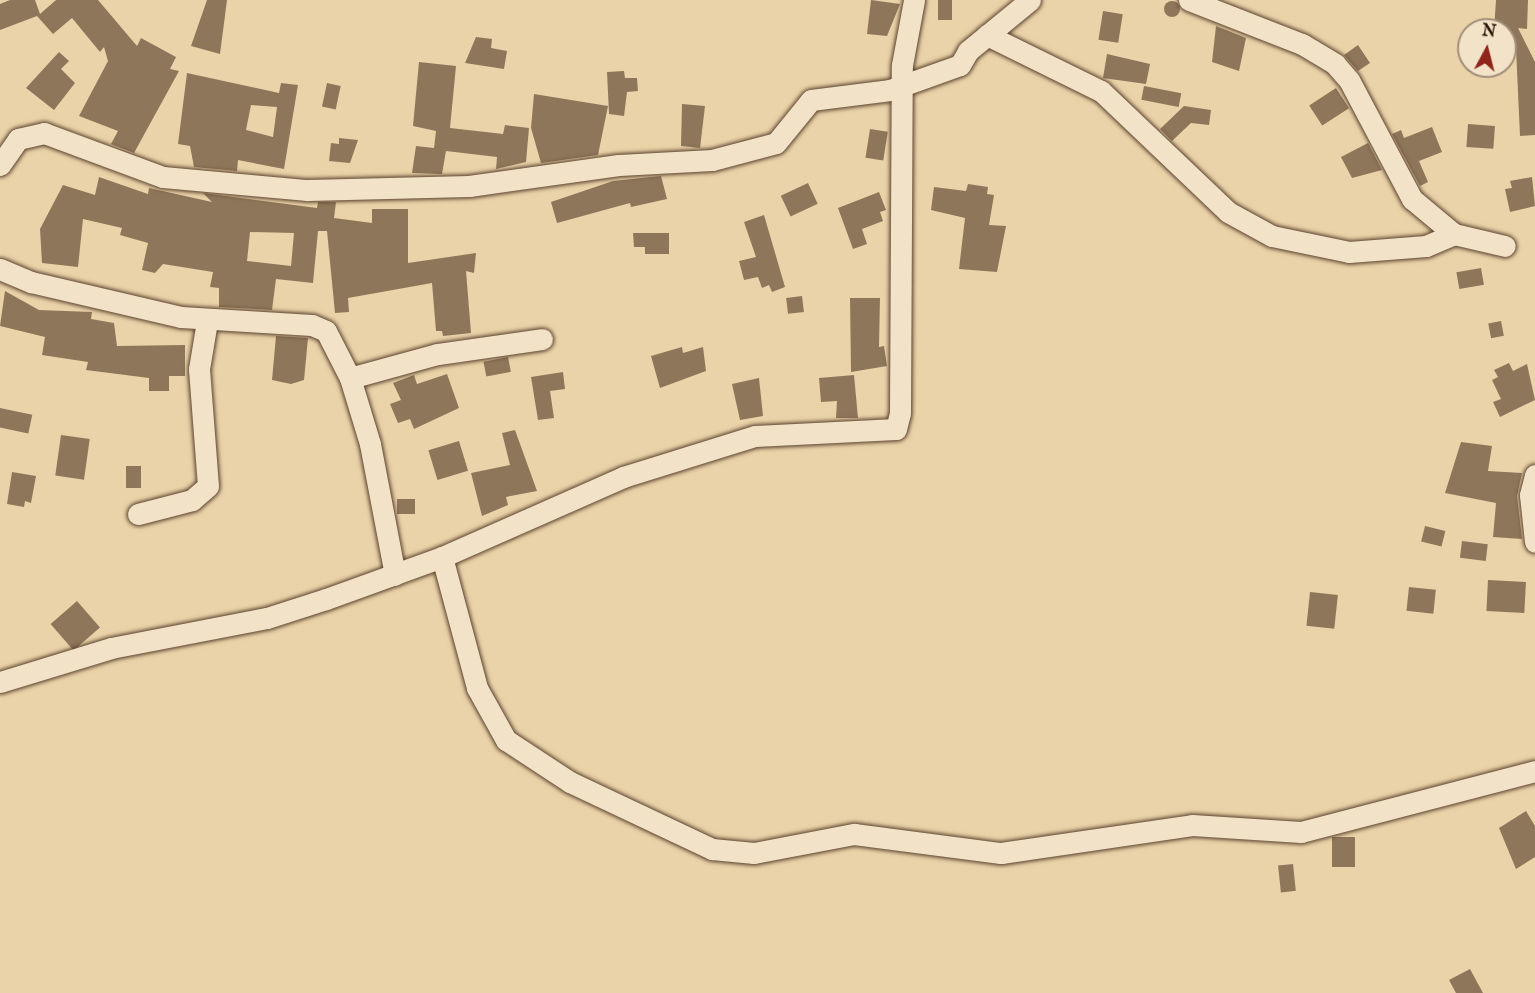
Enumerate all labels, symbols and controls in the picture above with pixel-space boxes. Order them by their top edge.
north arrow [1457,18,1517,78]
text: N [1481,21,1497,43]

